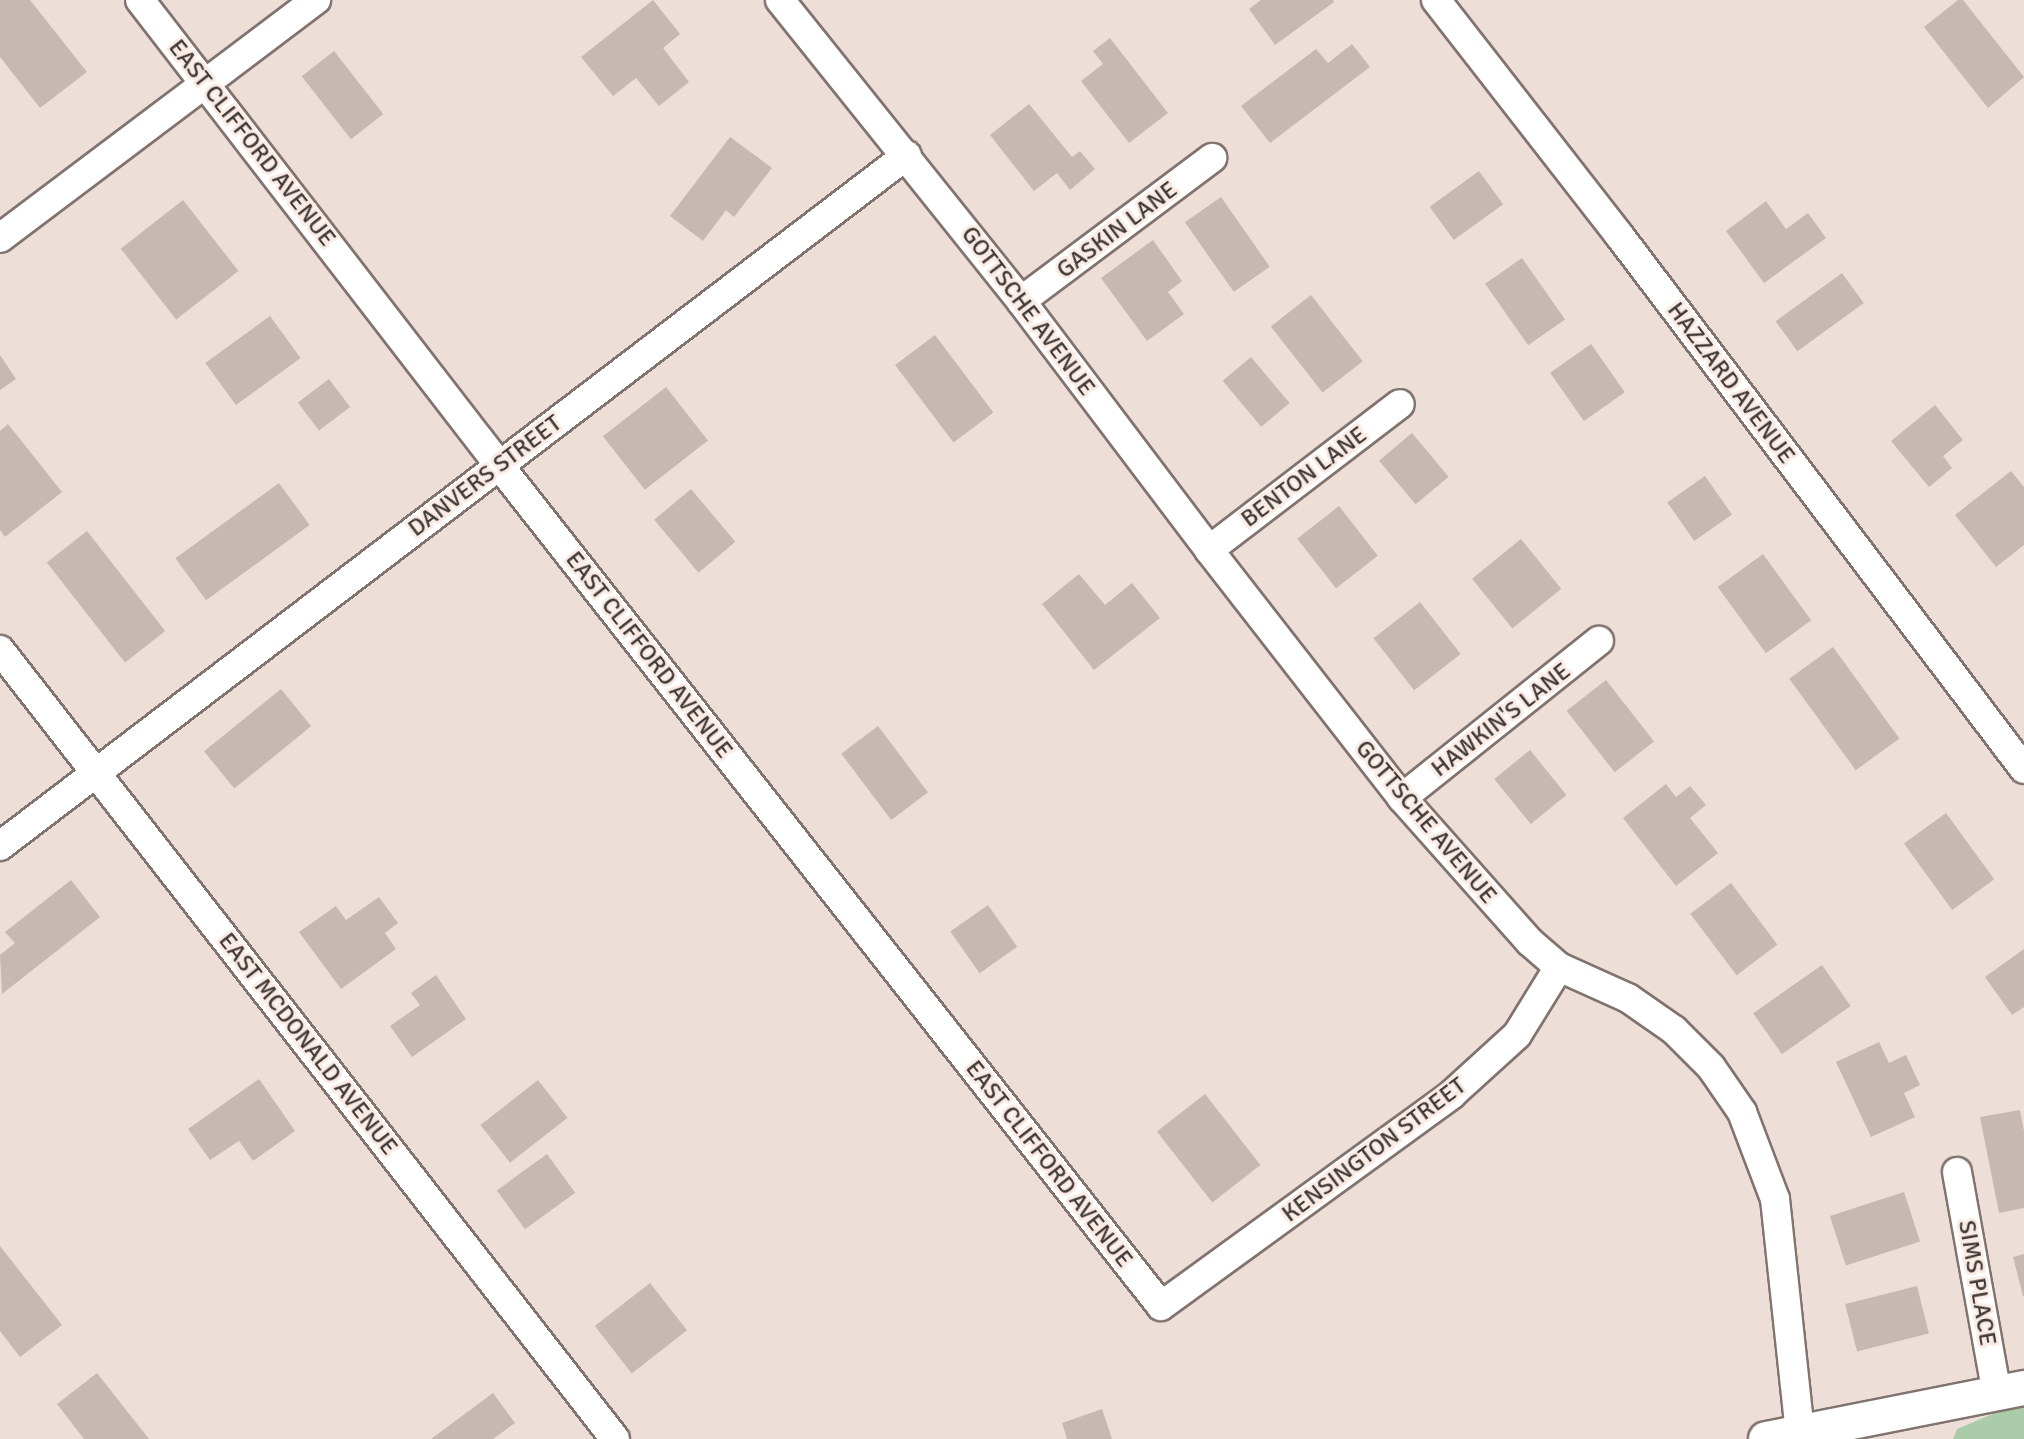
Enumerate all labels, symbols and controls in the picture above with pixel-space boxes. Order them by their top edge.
street label: EAST CLIFFORD AVENUE [162,34,342,252]
street label: GASKIN LANE [1051,175,1183,285]
street label: GOTTSCHE AVENUE [955,221,1101,401]
street label: HAZZARD AVENUE [1661,297,1801,469]
street label: DANVERS STREET [403,409,567,543]
street label: BENTON LANE [1236,420,1372,534]
street label: EAST CLIFFORD AVENUE [559,546,739,764]
street label: HAWKIN'S LANE [1426,657,1576,783]
street label: GOTTSCHE AVENUE [1349,734,1503,910]
street label: EAST MCDONALD AVENUE [212,927,404,1161]
street label: EAST CLIFFORD AVENUE [959,1055,1139,1273]
street label: KENSINGTON STREET [1276,1071,1472,1229]
street label: SIMS PLACE [1952,1218,2002,1348]

